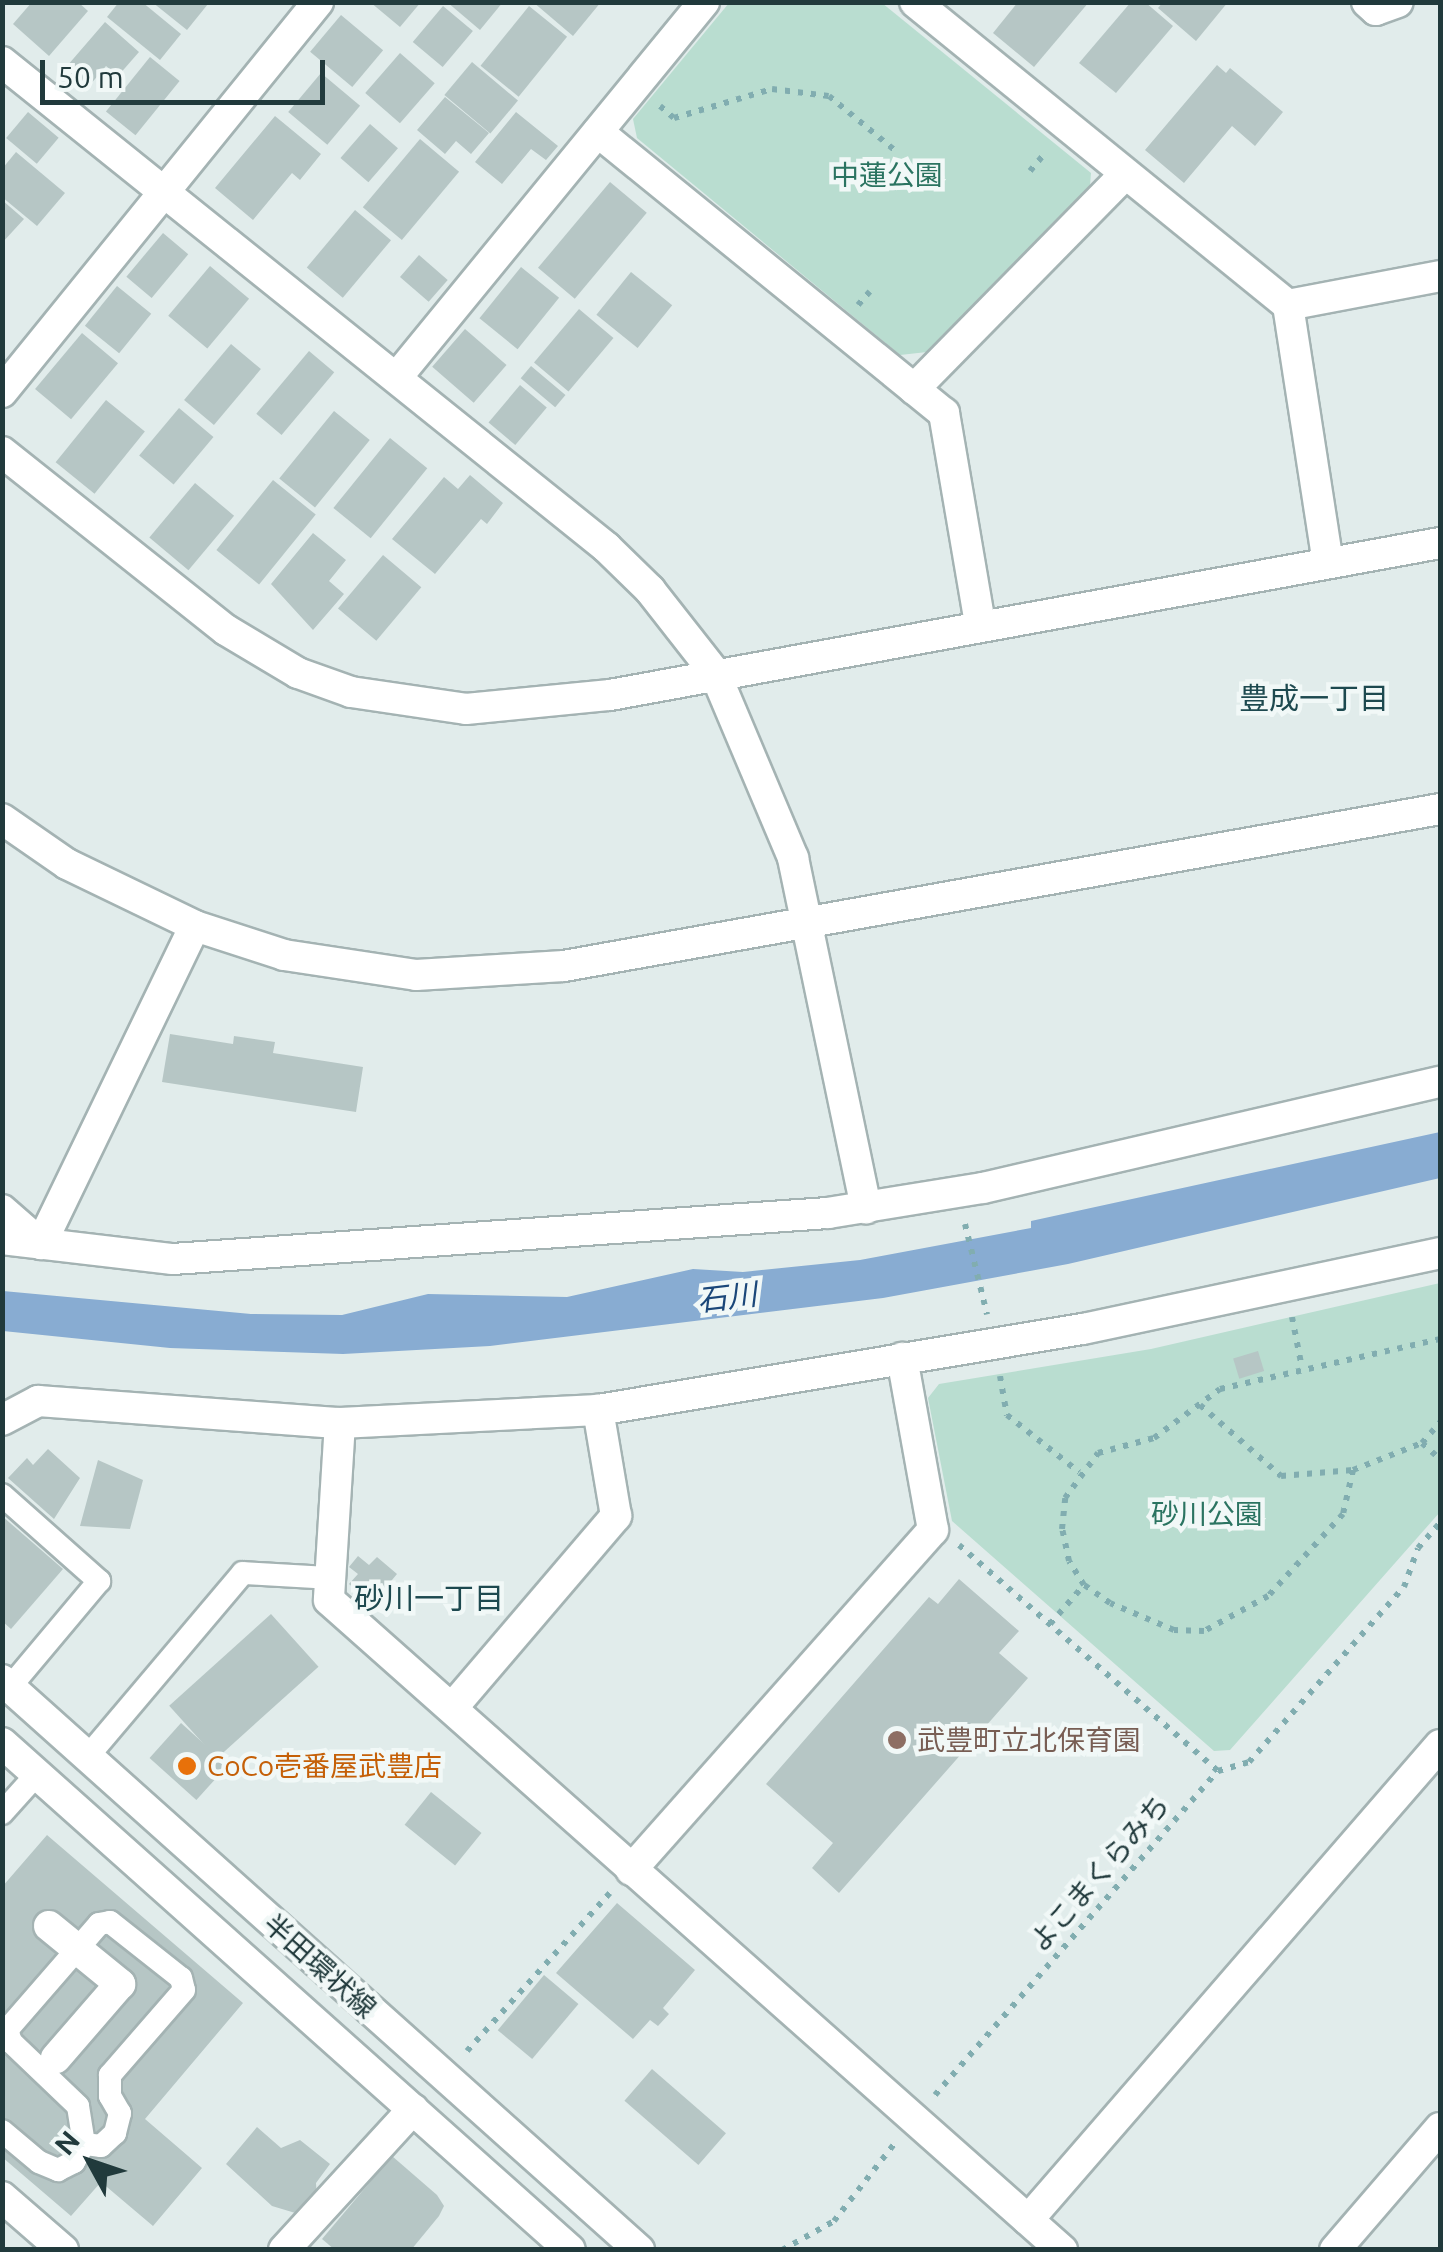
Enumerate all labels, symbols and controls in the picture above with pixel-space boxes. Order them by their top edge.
scale bar [45,40,330,102]
text: 50 m [57,60,124,94]
park label: 中蓮公園 [831,158,943,192]
district label: 豊成一丁目 [1239,680,1389,716]
water label: 石川 [695,1275,759,1319]
park label: 砂川公園 [1151,1497,1263,1531]
district label: 砂川一丁目 [354,1580,504,1616]
place label: 武豊町立北保育園 [917,1723,1141,1757]
marker: 武豊町立北保育園 [886,1729,908,1751]
place label: CoCo壱番屋武豊店 [207,1749,442,1783]
marker: CoCo壱番屋武豊店 [176,1755,198,1777]
street label: よこまくらみち [1022,1788,1176,1958]
street label: 半田環状線 [257,1907,383,2025]
north arrow [40,2112,140,2212]
text: N [48,2124,85,2160]

